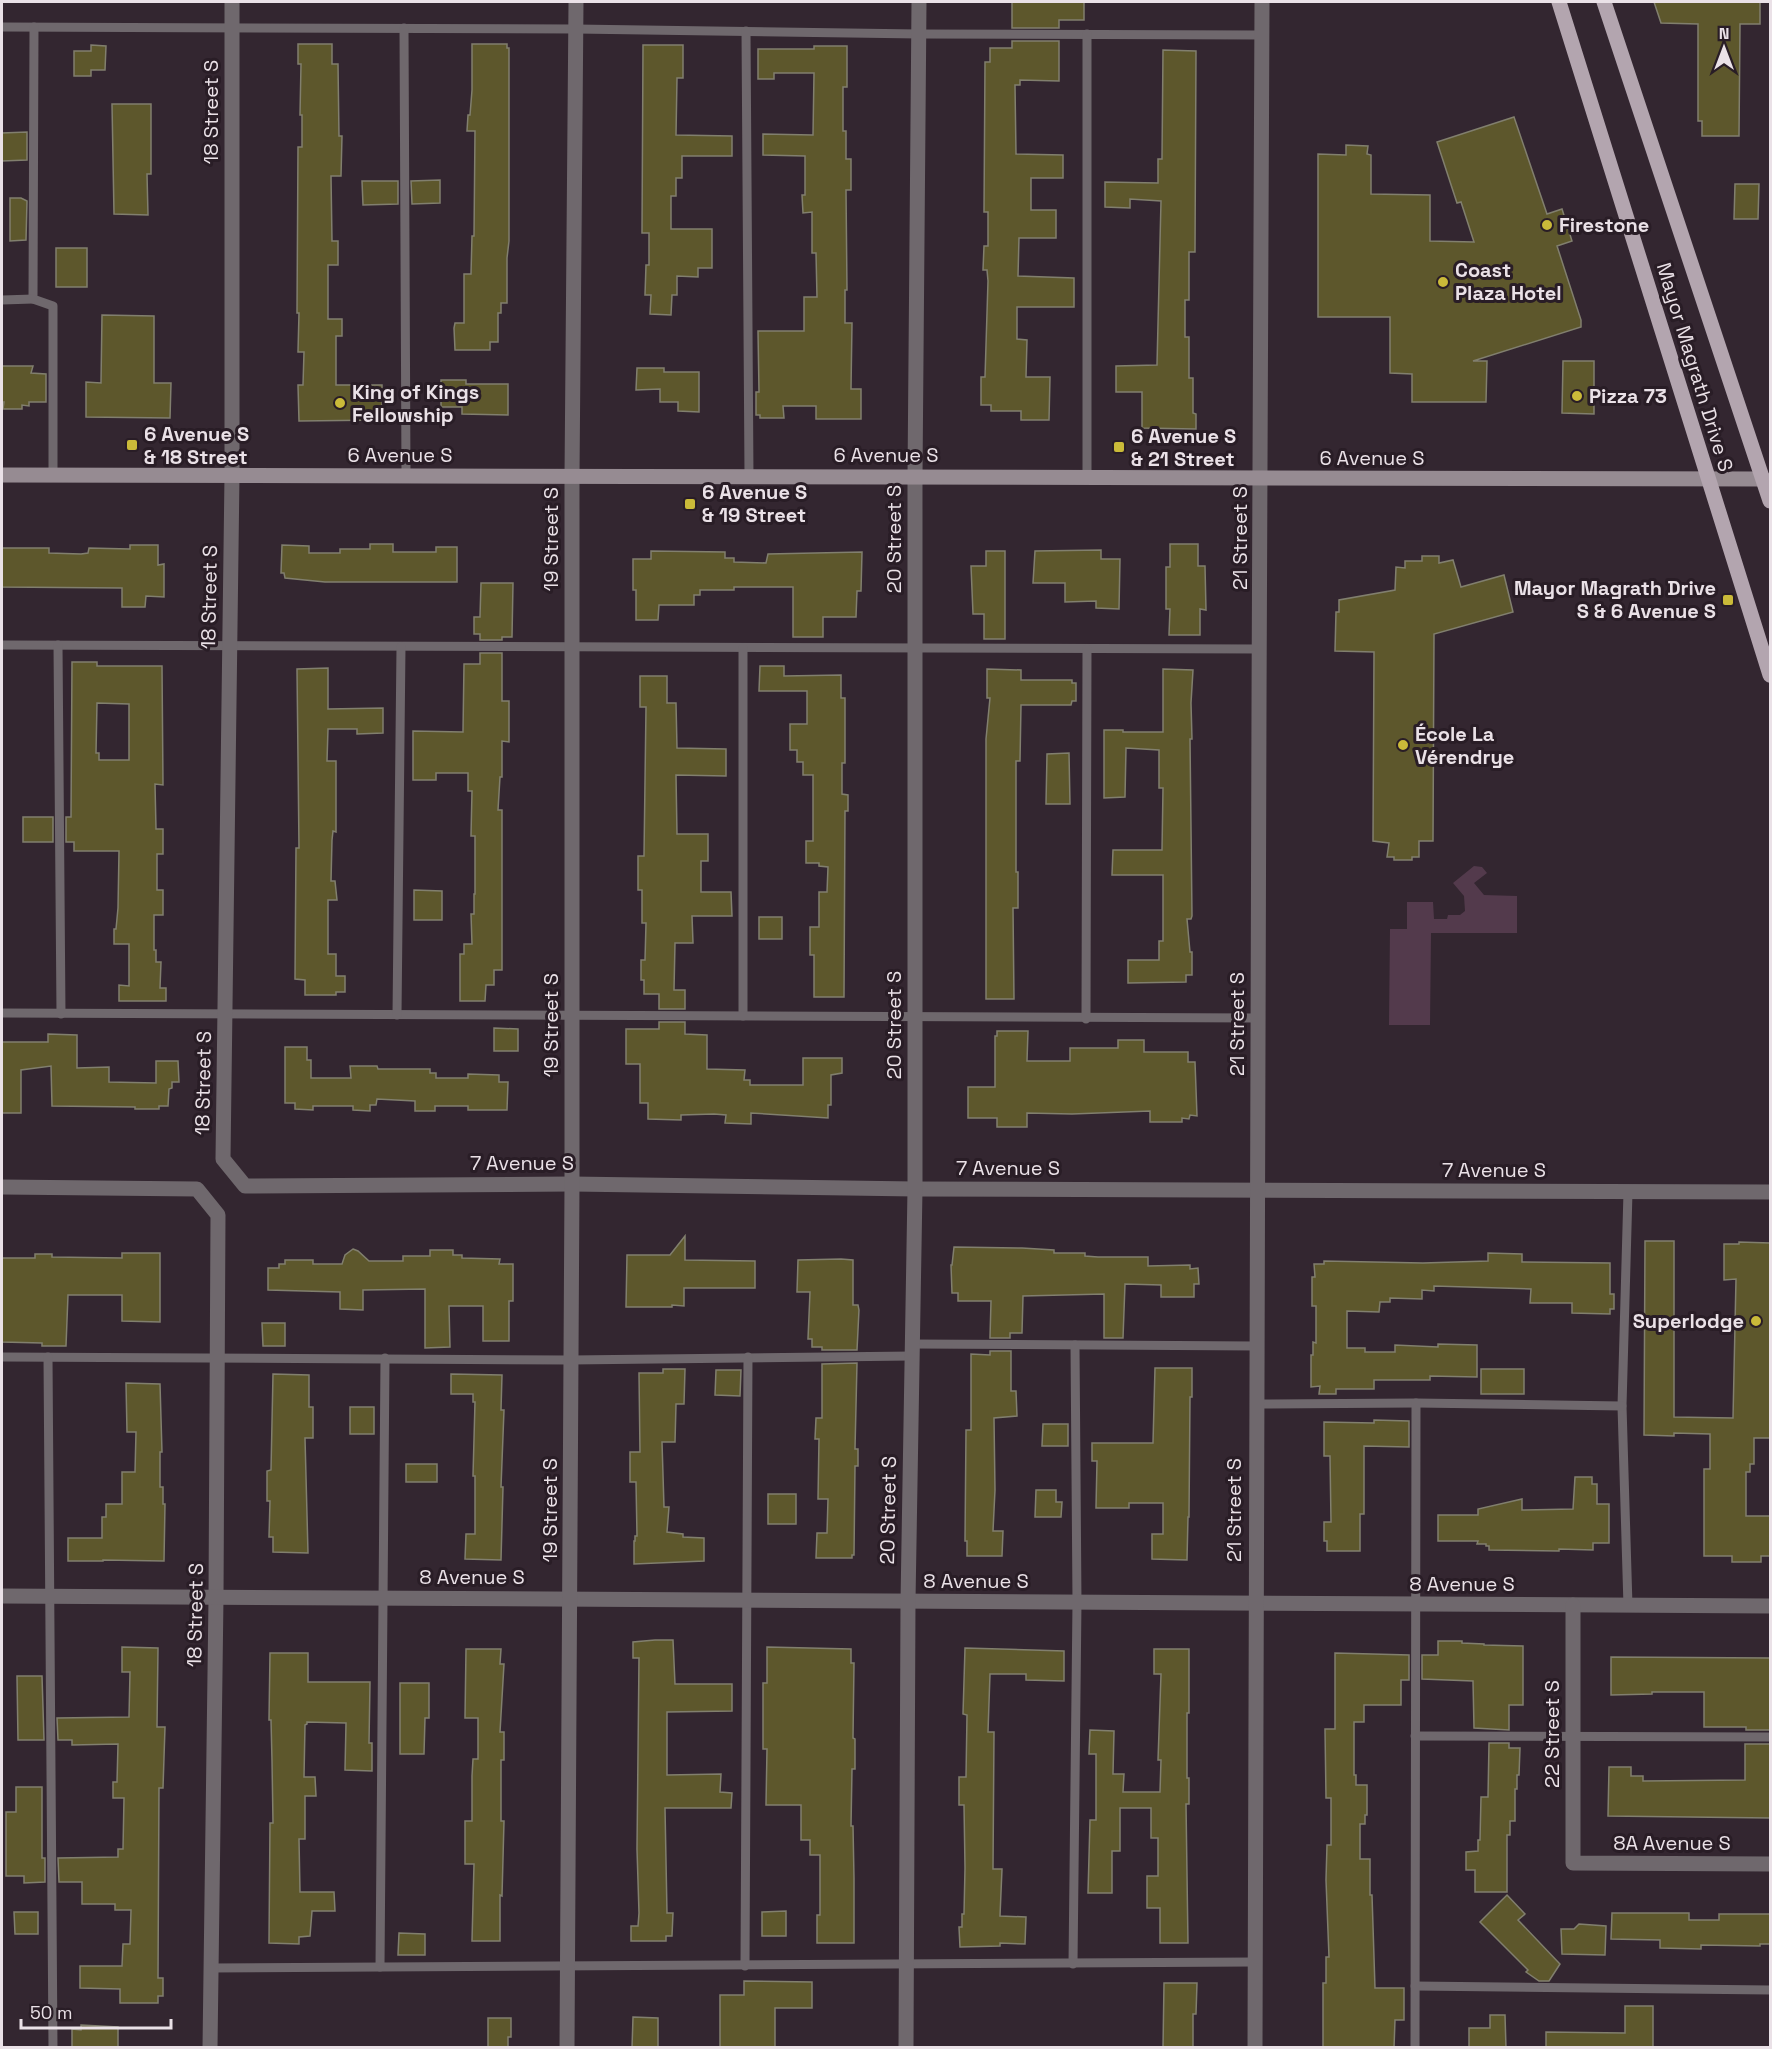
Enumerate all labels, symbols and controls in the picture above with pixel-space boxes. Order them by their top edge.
north arrow [1694,18,1754,78]
text: N [1719,23,1729,44]
street label: 18 Street S [198,60,224,164]
place label: Firestone [1559,212,1649,238]
marker: Firestone [1540,218,1554,232]
place label: Coast Plaza Hotel [1455,257,1562,306]
street label: Mayor Magrath Drive S [1651,259,1739,475]
marker: Coast Plaza Hotel [1436,275,1450,289]
place label: King of Kings Fellowship [352,379,479,428]
place label: Pizza 73 [1589,383,1667,409]
marker: Pizza 73 [1570,389,1584,403]
marker: King of Kings Fellowship [333,396,347,410]
place label: 6 Avenue S & 18 Street [144,421,249,470]
place label: 6 Avenue S & 21 Street [1131,423,1236,472]
marker: 6 Avenue S & 18 Street [125,438,139,452]
marker: 6 Avenue S & 21 Street [1112,440,1126,454]
street label: 6 Avenue S [347,442,453,468]
street label: 6 Avenue S [833,442,939,468]
street label: 6 Avenue S [1319,445,1425,471]
place label: 6 Avenue S & 19 Street [702,479,807,528]
street label: 20 Street S [881,485,907,593]
street label: 21 Street S [1227,486,1253,590]
street label: 19 Street S [538,487,564,591]
marker: 6 Avenue S & 19 Street [683,497,697,511]
street label: 18 Street S [195,545,223,649]
place label: Mayor Magrath Drive S & 6 Avenue S [1514,575,1716,624]
marker: Mayor Magrath Drive S & 6 Avenue S [1721,593,1735,607]
place label: École La Vérendrye [1415,721,1514,770]
marker: École La Vérendrye [1396,738,1410,752]
street label: 20 Street S [881,971,907,1079]
street label: 21 Street S [1224,972,1250,1076]
street label: 19 Street S [538,973,564,1077]
street label: 18 Street S [189,1031,217,1135]
street label: 7 Avenue S [470,1150,574,1176]
street label: 7 Avenue S [956,1155,1060,1181]
street label: 7 Avenue S [1442,1157,1546,1183]
place label: Superlodge [1633,1308,1744,1334]
marker: Superlodge [1749,1314,1763,1328]
street label: 20 Street S [874,1456,902,1564]
street label: 19 Street S [537,1458,563,1562]
street label: 21 Street S [1221,1458,1247,1562]
street label: 18 Street S [181,1563,209,1667]
street label: 8 Avenue S [419,1564,525,1590]
street label: 8 Avenue S [923,1568,1029,1594]
street label: 8 Avenue S [1409,1571,1515,1597]
street label: 22 Street S [1539,1680,1565,1788]
street label: 8A Avenue S [1613,1830,1731,1856]
scale bar [21,1992,171,2030]
text: 50 m [30,2001,72,2024]

